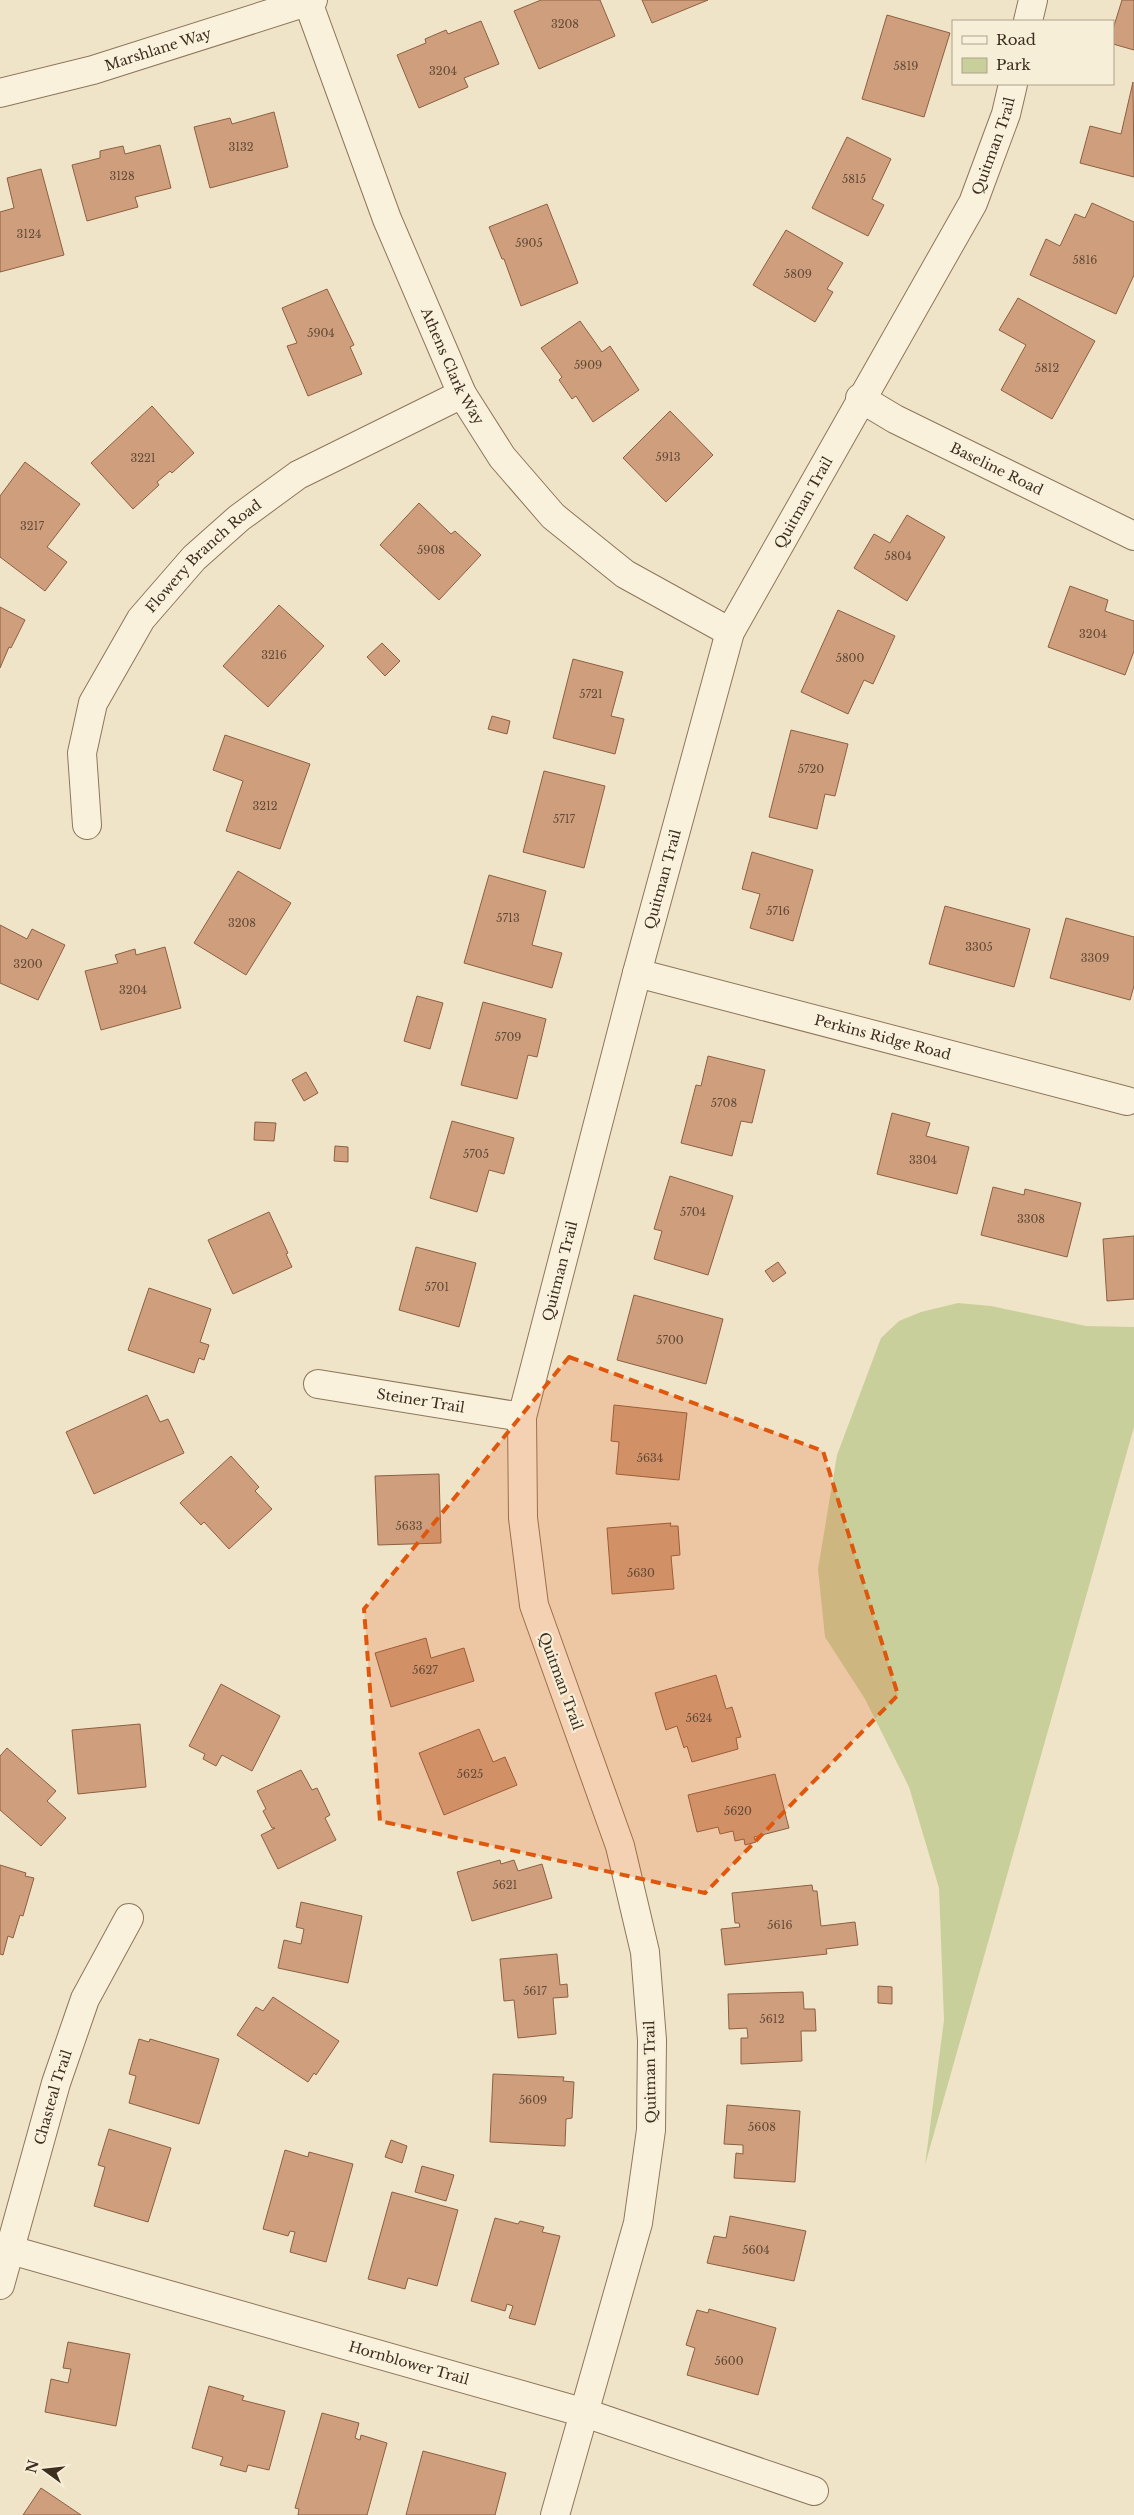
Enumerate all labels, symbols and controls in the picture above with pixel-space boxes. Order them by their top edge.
house number: 3208 [551,17,579,31]
legend [952,20,1114,85]
street label: Marshlane Way [102,24,214,75]
text: Road [996,30,1036,49]
text: Park [996,55,1032,74]
house number: 5819 [894,59,918,73]
house number: 3204 [429,64,457,78]
street label: Quitman Trail [968,95,1019,198]
house number: 3132 [228,140,254,154]
house number: 3128 [109,169,135,183]
house number: 5815 [842,172,866,186]
house number: 3124 [17,227,41,241]
house number: 5905 [515,236,543,250]
house number: 5816 [1073,253,1097,267]
house number: 5809 [784,267,812,281]
street label: Athens Clark Way [417,304,488,428]
house number: 5904 [307,326,335,340]
house number: 5909 [574,358,602,372]
house number: 5812 [1035,361,1060,375]
street label: Baseline Road [947,438,1047,499]
house number: 5913 [655,450,681,464]
house number: 3221 [130,451,156,465]
street label: Quitman Trail [770,453,837,552]
street label: Flowery Branch Road [142,495,265,616]
house number: 3217 [20,519,44,533]
house number: 5908 [417,543,445,557]
house number: 5804 [884,549,912,563]
house number: 3204 [1079,627,1107,641]
house number: 3216 [261,648,287,662]
house number: 5800 [836,651,864,665]
house number: 5721 [579,687,603,701]
house number: 5720 [798,762,824,776]
house number: 3212 [252,799,278,813]
house number: 5717 [553,812,576,826]
street label: Quitman Trail [640,827,685,931]
house number: 5716 [766,904,790,918]
house number: 5713 [496,911,520,925]
house number: 3208 [228,916,256,930]
house number: 3305 [965,940,993,954]
house number: 3309 [1081,951,1109,965]
house number: 3200 [13,957,43,971]
house number: 3204 [119,983,147,997]
street label: Perkins Ridge Road [813,1011,953,1064]
house number: 5709 [495,1030,521,1044]
house number: 5708 [711,1096,737,1110]
house number: 5705 [463,1147,489,1161]
house number: 3304 [909,1153,937,1167]
house number: 5704 [680,1205,706,1219]
house number: 3308 [1017,1212,1045,1226]
street label: Quitman Trail [538,1219,582,1323]
house number: 5701 [425,1280,449,1294]
house number: 5700 [656,1333,684,1347]
street label: Steiner Trail [375,1385,466,1417]
house number: 5634 [637,1451,663,1465]
house number: 5633 [396,1519,423,1533]
house number: 5630 [627,1566,655,1580]
street label: Quitman Trail [535,1630,587,1733]
house number: 5627 [412,1663,438,1677]
house number: 5624 [686,1711,712,1725]
house number: 5625 [457,1767,483,1781]
house number: 5620 [724,1804,752,1818]
house number: 5621 [492,1878,518,1892]
house number: 5616 [767,1918,793,1932]
house number: 5617 [523,1984,547,1998]
house number: 5612 [759,2012,785,2026]
street label: Quitman Trail [640,2020,660,2124]
street label: Chasteal Trail [30,2047,76,2147]
house number: 5609 [519,2093,547,2107]
house number: 5608 [748,2120,776,2134]
house number: 5604 [742,2243,770,2257]
street label: Hornblower Trail [347,2337,472,2389]
house number: 5600 [714,2354,744,2368]
north arrow [20,2445,70,2495]
text: N [22,2458,43,2475]

